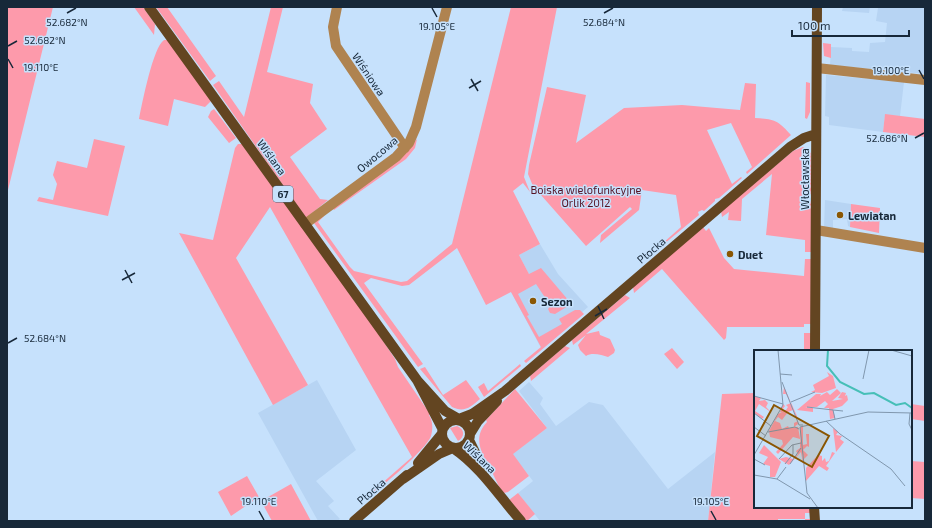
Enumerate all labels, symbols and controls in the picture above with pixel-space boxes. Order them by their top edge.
scale bar [792,12,909,38]
text: 52.682°N [46,16,88,28]
text: 52.684°N [583,16,625,28]
text: 100 m [798,18,830,32]
text: 19.105°E [419,20,455,32]
text: 52.682°N [24,34,66,46]
street label: Wiśniowa [350,50,388,98]
text: 19.110°E [24,61,59,73]
text: 19.100°E [873,64,910,76]
text: 52.686°N [866,132,908,144]
street label: Owocowa [354,133,400,175]
street label: Wiślana [255,137,289,177]
street label: Włocławska [798,148,811,210]
park label: Boiska wielofunkcyjne Orlik 2012 [531,183,642,209]
road number: 67 [273,186,293,202]
place label: Lewiatan [848,209,896,222]
marker: Lewiatan [835,210,845,220]
street label: Płocka [634,234,668,266]
place label: Duet [738,248,763,261]
marker: Duet [725,249,735,259]
place label: Sezon [541,295,573,308]
marker: Sezon [528,296,538,306]
text: 52.684°N [24,332,66,344]
inset map [754,350,912,508]
street label: Wiślana [461,438,499,476]
street label: Płocka [354,475,388,507]
text: 19.110°E [242,495,277,507]
text: 19.105°E [693,495,729,507]

